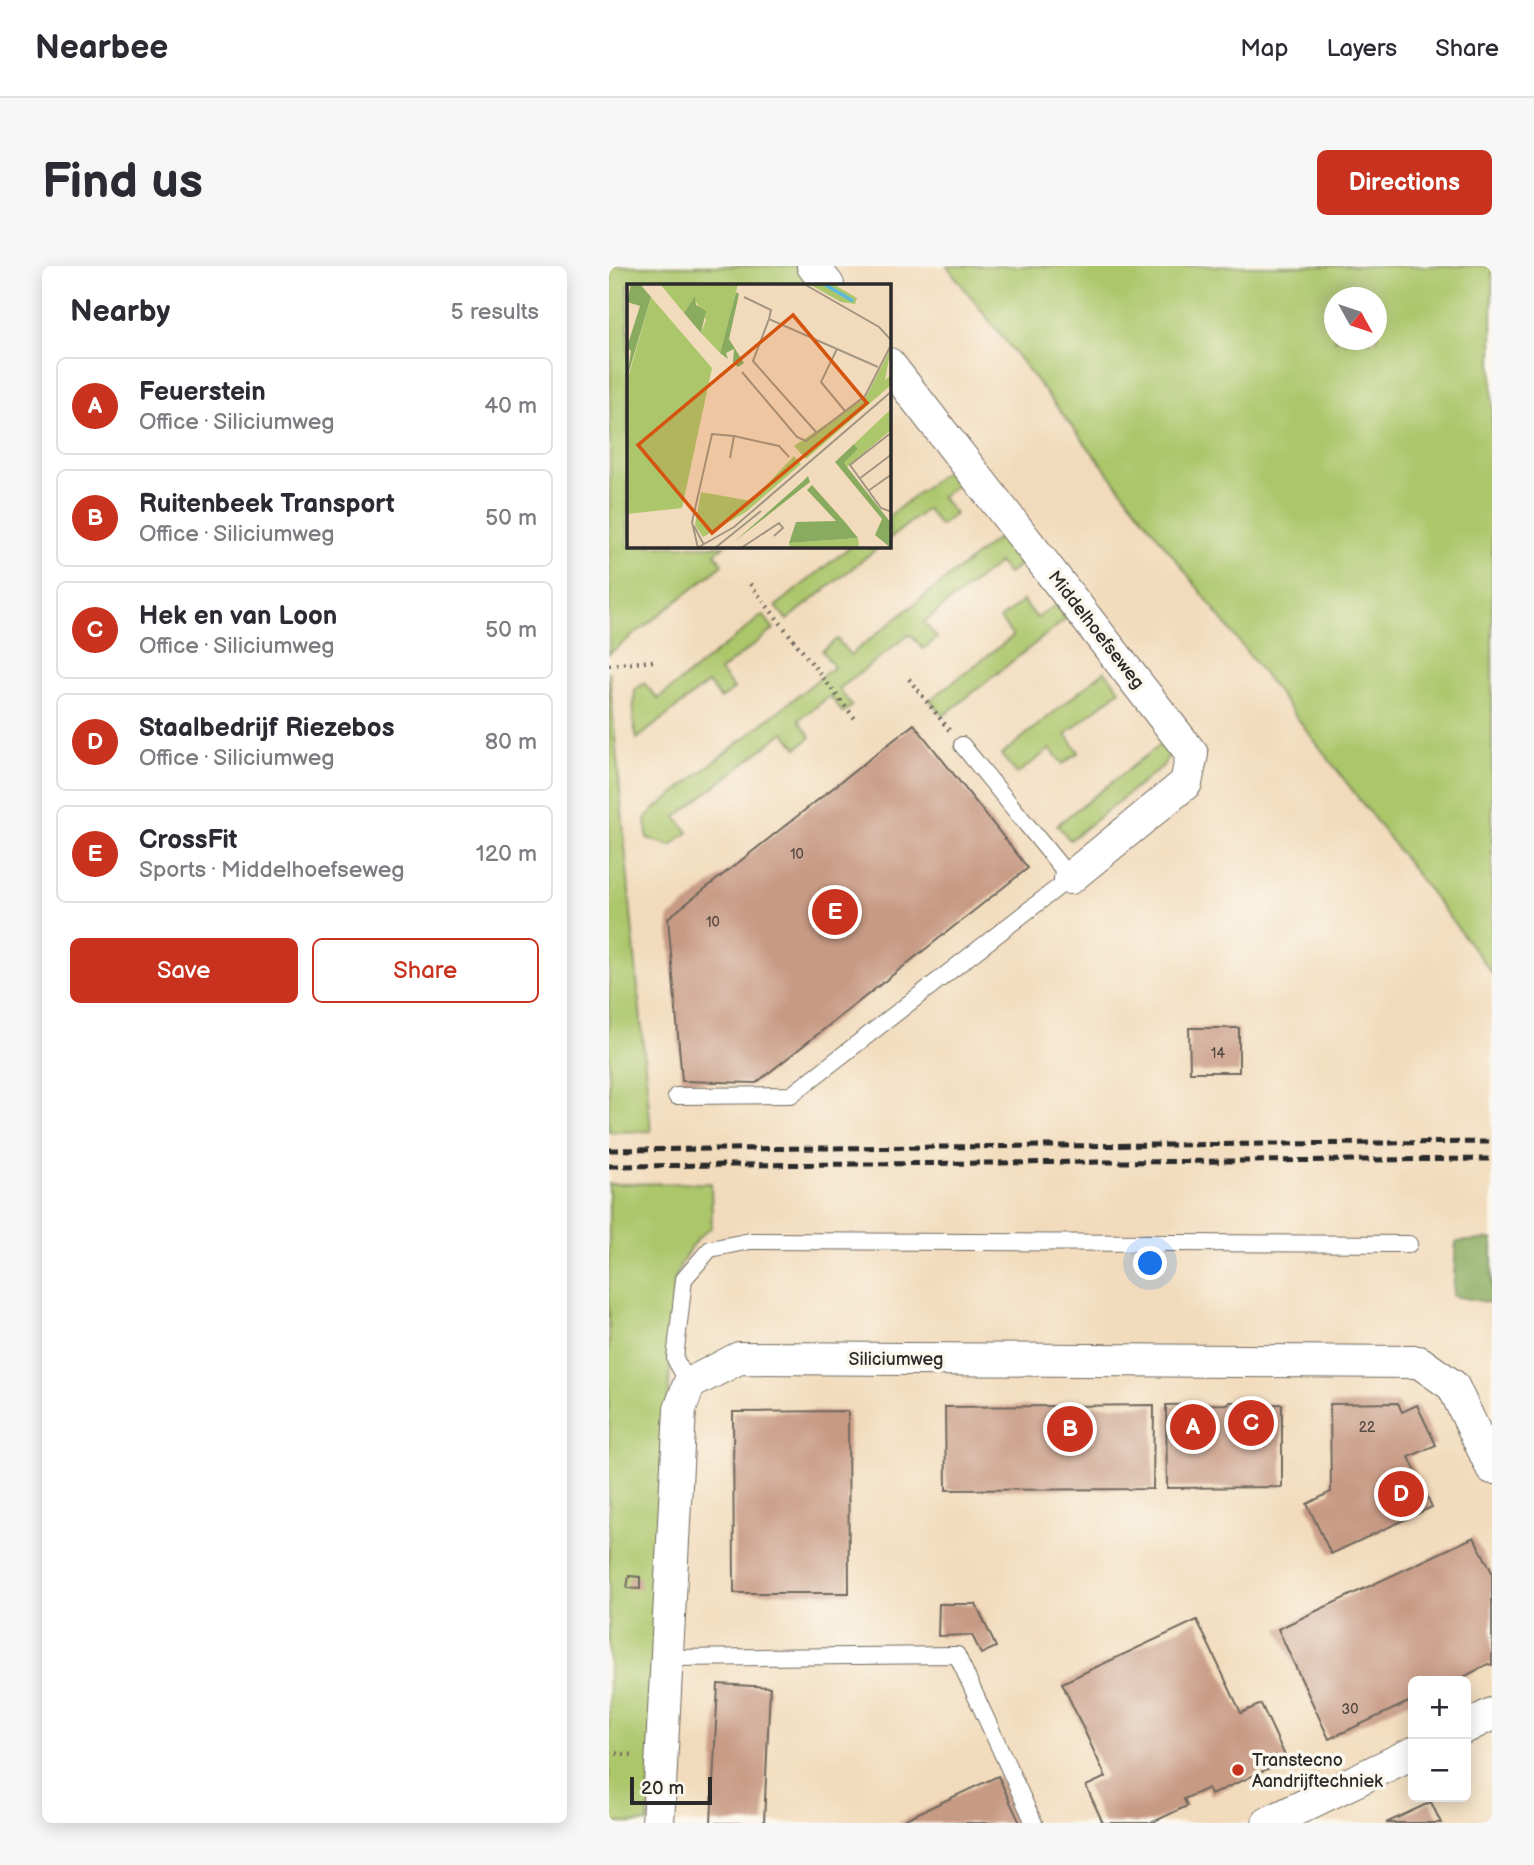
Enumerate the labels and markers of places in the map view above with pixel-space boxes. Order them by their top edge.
pin: E [812,886,858,938]
pin: C [1228,1397,1274,1449]
pin: A [1170,1401,1216,1453]
pin: B [1047,1403,1093,1455]
pin: D [1378,1468,1424,1520]
place label: Transtecno Aandrijftechniek [1252,1750,1383,1792]
marker: Transtecno Aandrijftechniek [1230,1762,1246,1778]

